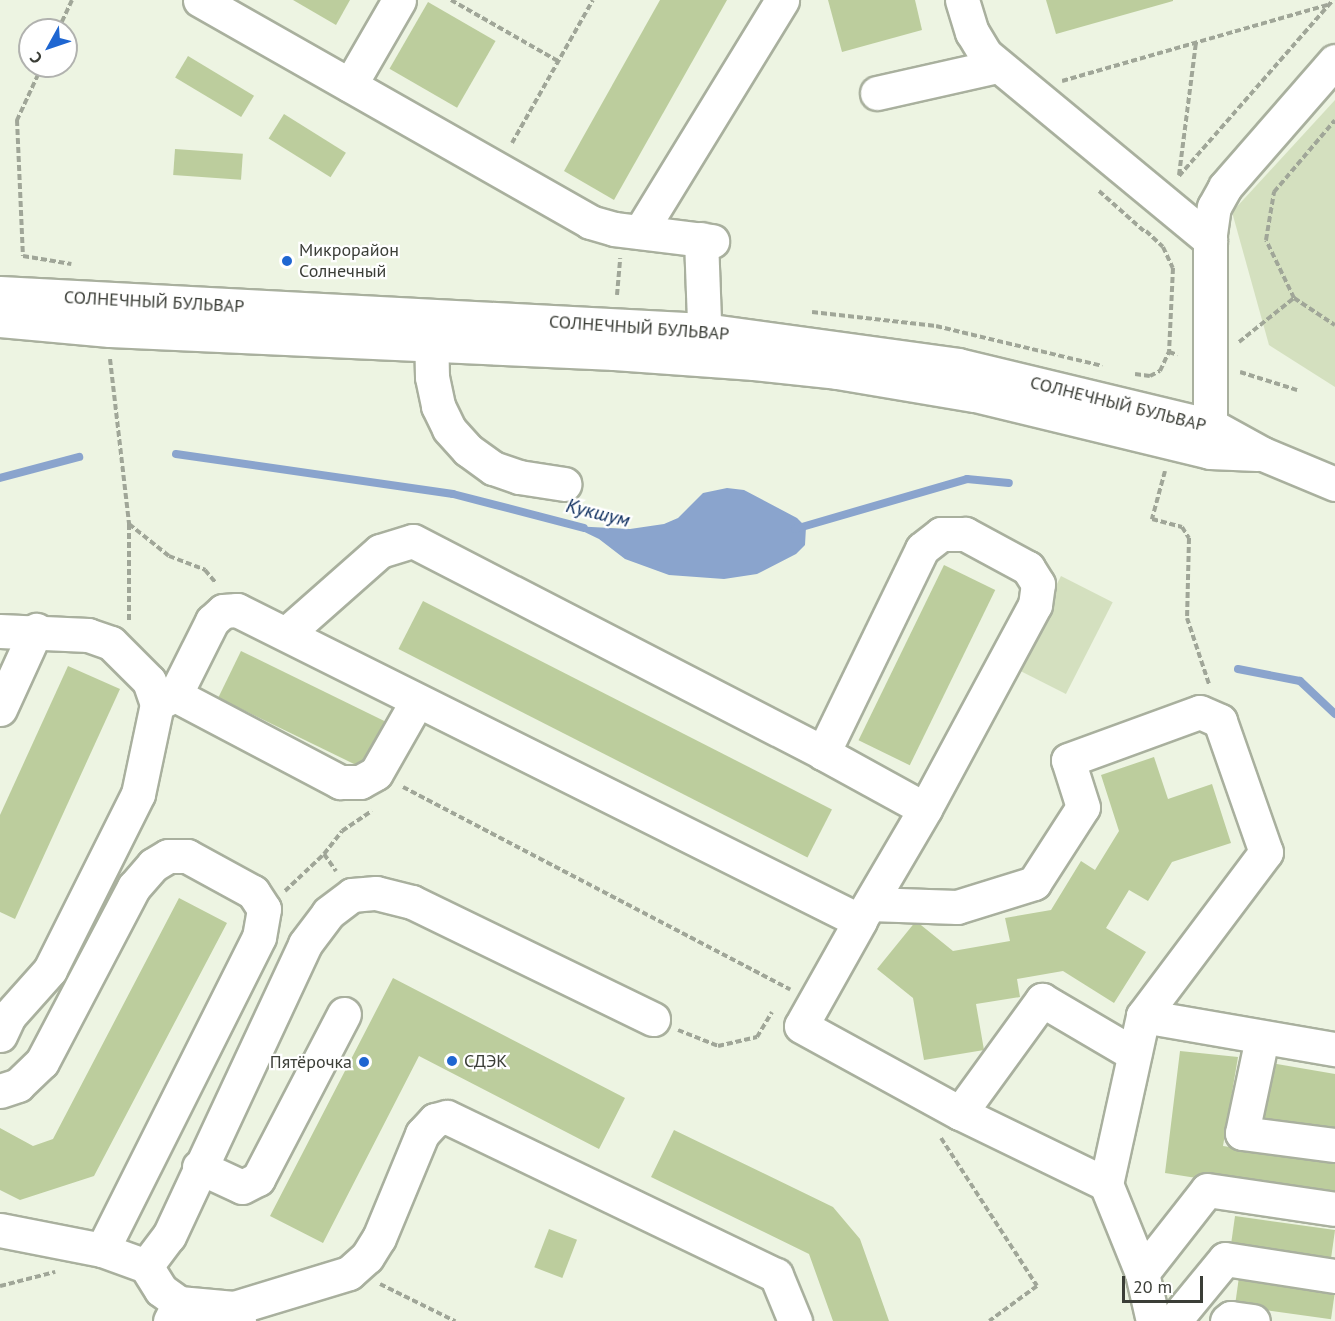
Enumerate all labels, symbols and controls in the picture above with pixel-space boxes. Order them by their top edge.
north arrow [18,18,78,78]
text: С [25,48,46,68]
place label: Микрорайон Солнечный [299,240,399,282]
marker: Микрорайон Солнечный [280,254,294,268]
street label: СОЛНЕЧНЫЙ БУЛЬВАР [63,286,245,318]
street label: СОЛНЕЧНЫЙ БУЛЬВАР [548,311,730,345]
street label: СОЛНЕЧНЫЙ БУЛЬВАР [1028,372,1208,436]
water label: Кукшум [564,494,632,532]
place label: СДЭК [464,1050,507,1072]
place label: Пятёрочка [270,1051,352,1073]
marker: СДЭК [445,1054,459,1068]
marker: Пятёрочка [357,1055,371,1069]
scale bar [1125,1264,1206,1302]
text: 20 m [1133,1275,1172,1298]

